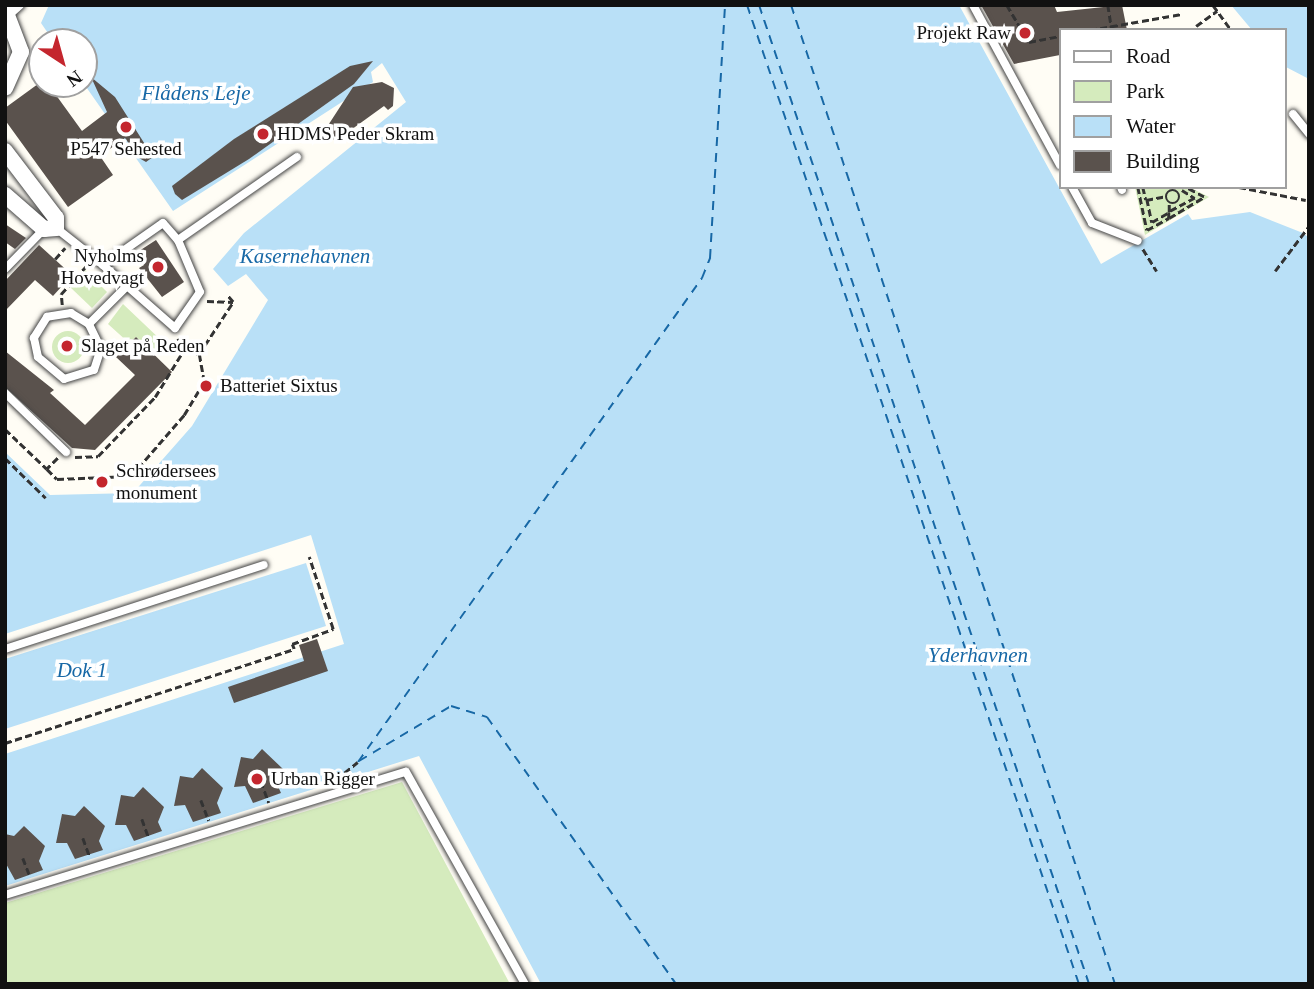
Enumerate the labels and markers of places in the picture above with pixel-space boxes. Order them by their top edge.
place label: Projekt Raw [917,22,1011,44]
marker: Projekt Raw [1017,25,1033,41]
marker: P547 Sehested [118,119,134,135]
place label: HDMS Peder Skram [277,123,434,145]
marker: HDMS Peder Skram [255,126,271,142]
place label: P547 Sehested [70,138,182,160]
place label: Nyholms Hovedvagt [61,245,144,289]
marker: Nyholms Hovedvagt [150,259,166,275]
place label: Slaget på Reden [81,335,204,357]
marker: Slaget på Reden [59,338,75,354]
place label: Batteriet Sixtus [220,375,338,397]
marker: Batteriet Sixtus [198,378,214,394]
place label: Schrødersees monument [116,460,216,504]
marker: Schrødersees monument [94,474,110,490]
place label: Urban Rigger [271,768,375,790]
marker: Urban Rigger [249,771,265,787]

